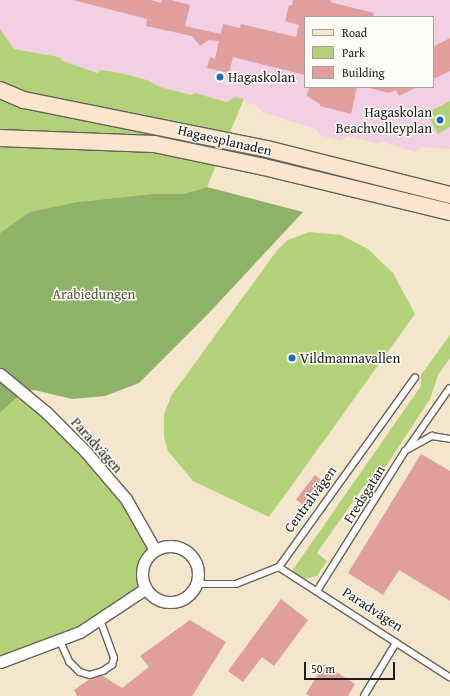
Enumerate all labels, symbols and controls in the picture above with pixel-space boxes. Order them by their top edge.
legend [304,16,434,88]
text: Road [342,24,367,41]
text: Park [342,44,365,61]
text: Building [342,64,385,81]
place label: Hagaskolan [228,69,295,85]
marker: Hagaskolan [215,72,225,82]
place label: Hagaskolan Beachvolleyplan [336,104,432,136]
marker: Hagaskolan Beachvolleyplan [435,115,445,125]
street label: Hagaesplanaden [176,121,274,159]
park label: Arabiedungen [53,286,135,302]
place label: Vildmannavallen [300,350,400,366]
marker: Vildmannavallen [287,353,297,363]
street label: Paradvägen [68,414,126,476]
street label: Centralvägen [280,462,340,536]
street label: Fredsgatan [340,462,388,526]
street label: Paradvägen [340,583,406,635]
scale bar [306,654,397,680]
text: 50 m [311,660,335,677]

